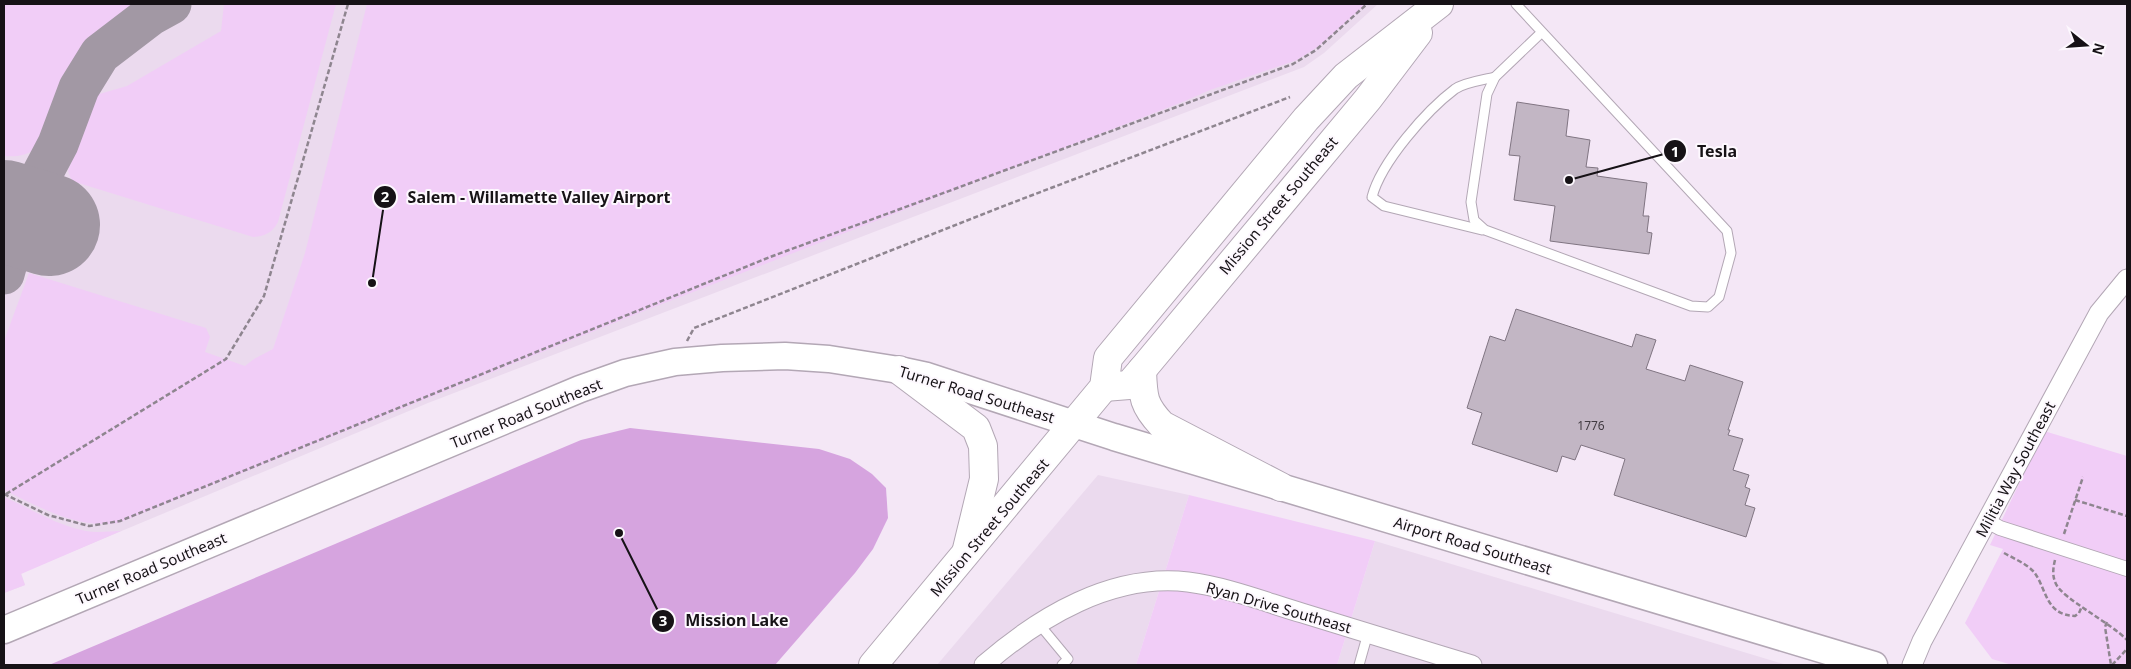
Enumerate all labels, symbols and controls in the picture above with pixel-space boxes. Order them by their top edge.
north arrow [2061,20,2111,70]
text: N [2088,41,2110,57]
street label: Mission Street Southeast [1214,131,1342,278]
callout: Tesla [1662,136,1747,167]
text: Tesla [1697,140,1737,162]
text: 1 [1671,141,1679,161]
callout: Salem - Willamette Valley Airport [372,181,680,212]
text: 2 [381,186,390,206]
text: Salem - Willamette Valley Airport [408,186,670,208]
street label: Turner Road Southeast [897,361,1058,427]
street label: Turner Road Southeast [447,373,605,453]
street label: Militia Way Southeast [1971,397,2060,540]
house number: 1776 [1577,417,1605,434]
street label: Mission Street Southeast [925,453,1053,600]
street label: Airport Road Southeast [1392,511,1555,579]
street label: Turner Road Southeast [73,527,230,609]
street label: Ryan Drive Southeast [1204,577,1355,637]
callout: Mission Lake [651,605,799,636]
text: Mission Lake [685,609,789,631]
text: 3 [659,610,667,630]

